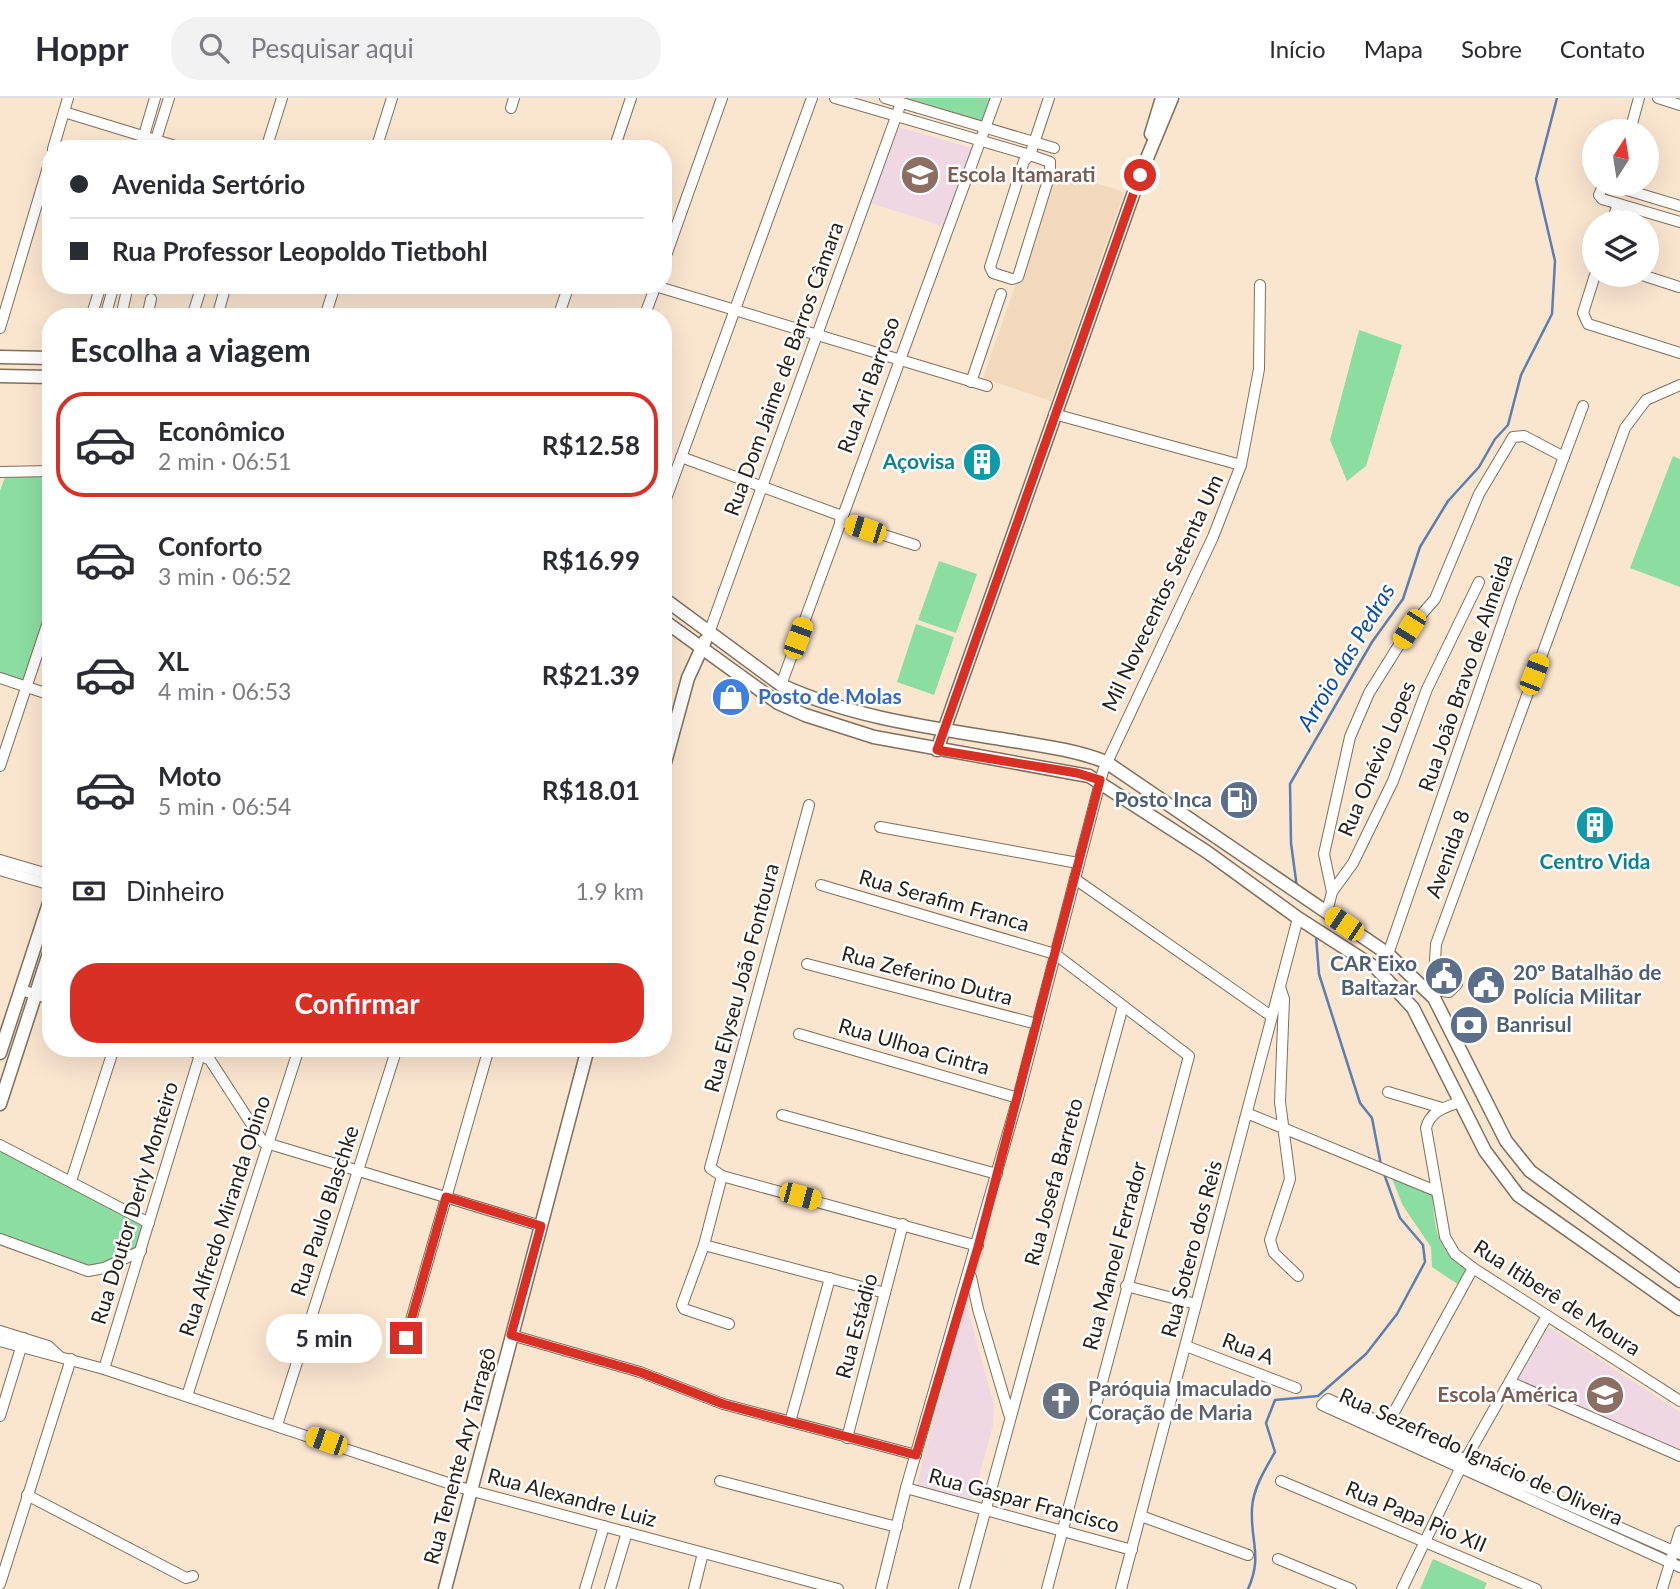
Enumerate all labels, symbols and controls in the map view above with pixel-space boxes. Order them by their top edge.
search box [171,17,661,80]
text: Hoppr [35,28,129,68]
icon: search [195,29,233,67]
text: Pesquisar aqui [251,32,414,64]
text: Início [1269,34,1326,63]
text: Mapa [1364,34,1423,63]
text: Sobre [1461,34,1522,63]
text: Contato [1560,34,1645,63]
north arrow [1582,119,1659,196]
map controls [1582,119,1659,287]
school or university icon: Escola Itamarati [899,154,941,196]
route start [1124,159,1156,191]
place label: Escola Itamarati [947,161,1096,186]
text: Avenida Sertório [112,168,305,200]
button: layers [1582,210,1659,287]
street label: Rua Dom Jaime de Barros Câmara [718,218,848,519]
text: Rua Professor Leopoldo Tietbohl [112,235,488,267]
street label: Rua Ari Barroso [831,313,904,456]
text: Escolha a viagem [70,330,311,369]
icon: car [74,413,137,476]
text: Econômico [158,415,285,447]
text: R$12.58 [542,429,640,461]
building icon: Açovisa [961,441,1003,483]
text: 2 min · 06:51 [158,447,291,475]
place label: Açovisa [882,448,955,473]
street label: Mil Novecentos Setenta Um [1096,470,1228,715]
car [842,513,889,545]
icon: car [74,528,137,591]
text: Conforto [158,530,262,562]
text: R$16.99 [542,544,640,576]
street label: Rua João Bravo de Almeida [1412,551,1517,794]
text: 3 min · 06:52 [158,562,291,590]
water label: Arroio das Pedras [1290,578,1400,736]
car [1389,606,1430,652]
car [781,615,816,661]
icon: car [74,643,137,706]
text: XL [158,645,189,677]
car [1517,651,1552,697]
text: R$21.39 [542,659,640,691]
shop icon: Posto de Molas [710,676,752,718]
text: 4 min · 06:53 [158,677,291,705]
street label: Rua Onévio Lopes [1332,677,1420,840]
place label: Posto de Molas [758,683,902,708]
icon: car [74,758,137,821]
text: Moto [158,760,221,792]
text: R$18.01 [542,774,640,806]
fuel station icon: Posto Inca [1218,779,1260,821]
place label: Posto Inca [1115,786,1212,811]
text: 5 min · 06:54 [158,792,291,820]
building icon: Centro Vida [1574,804,1616,846]
street label: Avenida 8 [1419,806,1474,901]
place label: Centro Vida [1540,848,1650,873]
street label: Rua Elyseu João Fontoura [698,860,783,1095]
street label: Rua Serafim Franca [856,863,1033,936]
icon: cash [70,872,108,910]
text: Dinheiro [126,875,224,907]
text: 1.9 km [575,877,644,905]
car [1321,904,1368,944]
street label: Rua Zeferino Dutra [839,940,1016,1009]
place label: CAR Eixo Baltazar [1330,950,1417,999]
public building icon: CAR Eixo Baltazar [1423,955,1465,997]
place label: 20º Batalhão de Polícia Militar [1513,959,1662,1008]
button: Confirmar [70,963,644,1043]
public building icon: 20º Batalhão de Polícia Militar [1465,964,1507,1006]
bank icon: Banrisul [1448,1004,1490,1046]
place label: Banrisul [1496,1011,1572,1036]
street label: Rua Ulhoa Cintra [836,1012,993,1079]
street label: Rua Doutor Derly Monteiro [85,1078,182,1327]
street label: Rua Alfredo Miranda Obino [173,1092,274,1339]
street label: Rua Josefa Barreto [1018,1095,1087,1268]
street label: Rua Paulo Blaschke [284,1122,363,1299]
street label: Rua Sotero dos Reis [1155,1157,1226,1340]
street label: Rua Manoel Ferrador [1076,1158,1151,1352]
car [777,1180,824,1212]
street label: Rua Itiberê de Moura [1470,1233,1646,1360]
street label: Rua Estádio [830,1270,882,1381]
callout: 5 min [266,1314,382,1362]
route end [390,1322,422,1354]
text: 5 min [295,1324,353,1352]
street label: Rua A [1219,1326,1279,1369]
street label: Rua Tenente Ary Tarragô [418,1344,500,1567]
school or university icon: Escola América [1584,1374,1626,1416]
place label: Paróquia Imaculado Coração de Maria [1088,1375,1272,1424]
church icon: Paróquia Imaculado Coração de Maria [1040,1380,1082,1422]
place label: Escola América [1437,1381,1578,1406]
street label: Rua Sezefredo Ignácio de Oliveira [1336,1382,1627,1530]
car [303,1424,350,1458]
street label: Rua Alexandre Luiz [485,1462,660,1531]
street label: Rua Gaspar Francisco [926,1462,1123,1537]
street label: Rua Papa Pio XII [1342,1475,1491,1557]

